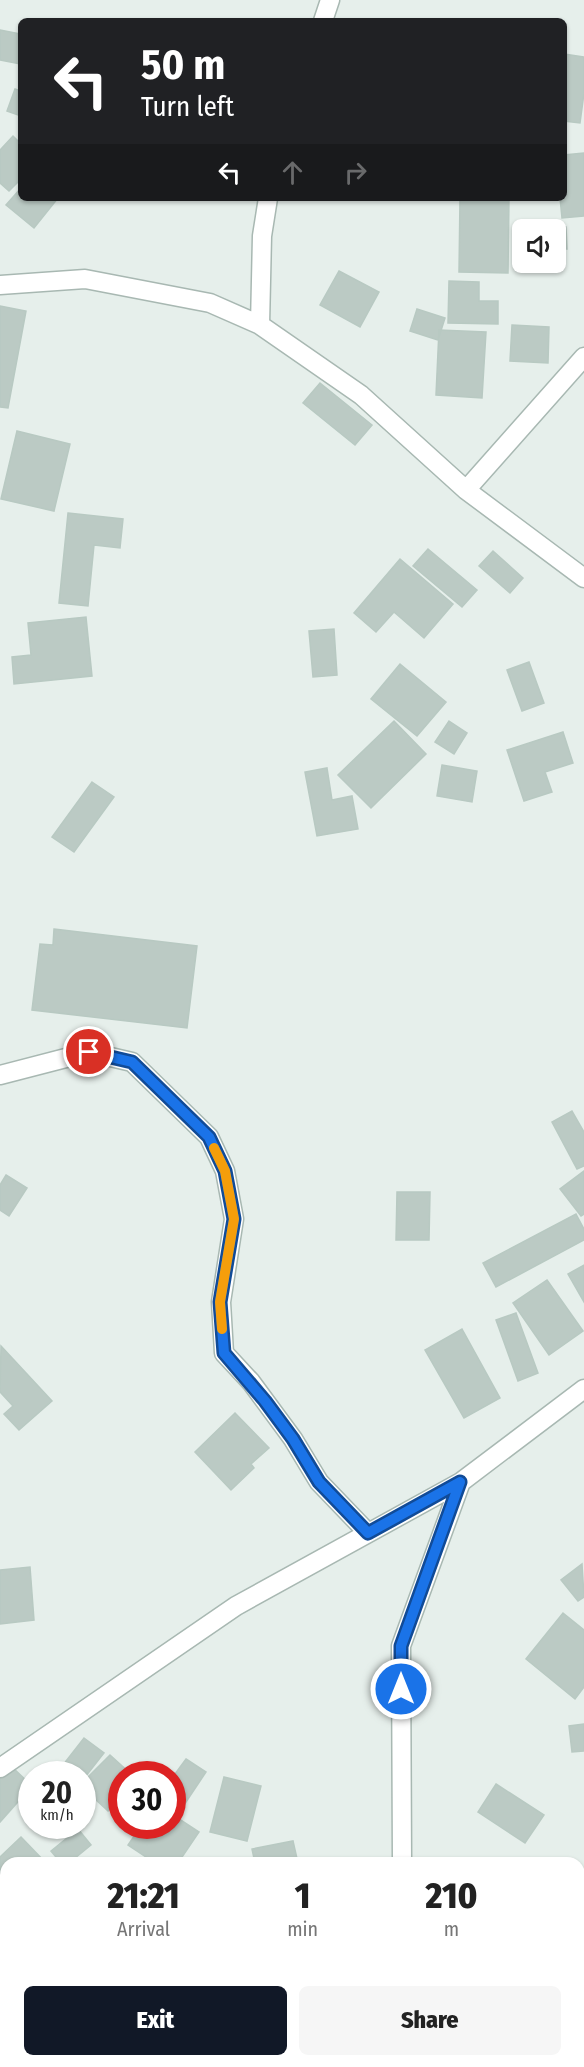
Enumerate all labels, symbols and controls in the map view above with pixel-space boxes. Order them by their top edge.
text: 50 m [141,40,225,90]
icon: left [42,42,120,120]
text: Turn left [141,91,234,123]
icon: left [213,156,246,189]
icon: ahead [276,156,309,189]
icon: right [339,156,372,189]
map controls [512,219,566,273]
button: sound [512,219,566,273]
pin [63,1026,114,1077]
icon: arrive [72,1035,105,1068]
position arrow [369,1657,433,1721]
speed limit sign: 30 [108,1761,186,1839]
text: 20 [42,1775,72,1811]
text: km/h [40,1806,74,1824]
text: 21:21 [107,1874,180,1918]
text: 1 [295,1874,310,1918]
text: 210 [426,1874,478,1918]
text: Arrival [117,1917,170,1941]
text: min [287,1917,318,1941]
text: m [444,1917,459,1941]
button: Exit [24,1986,287,2055]
button: Share [299,1986,561,2055]

